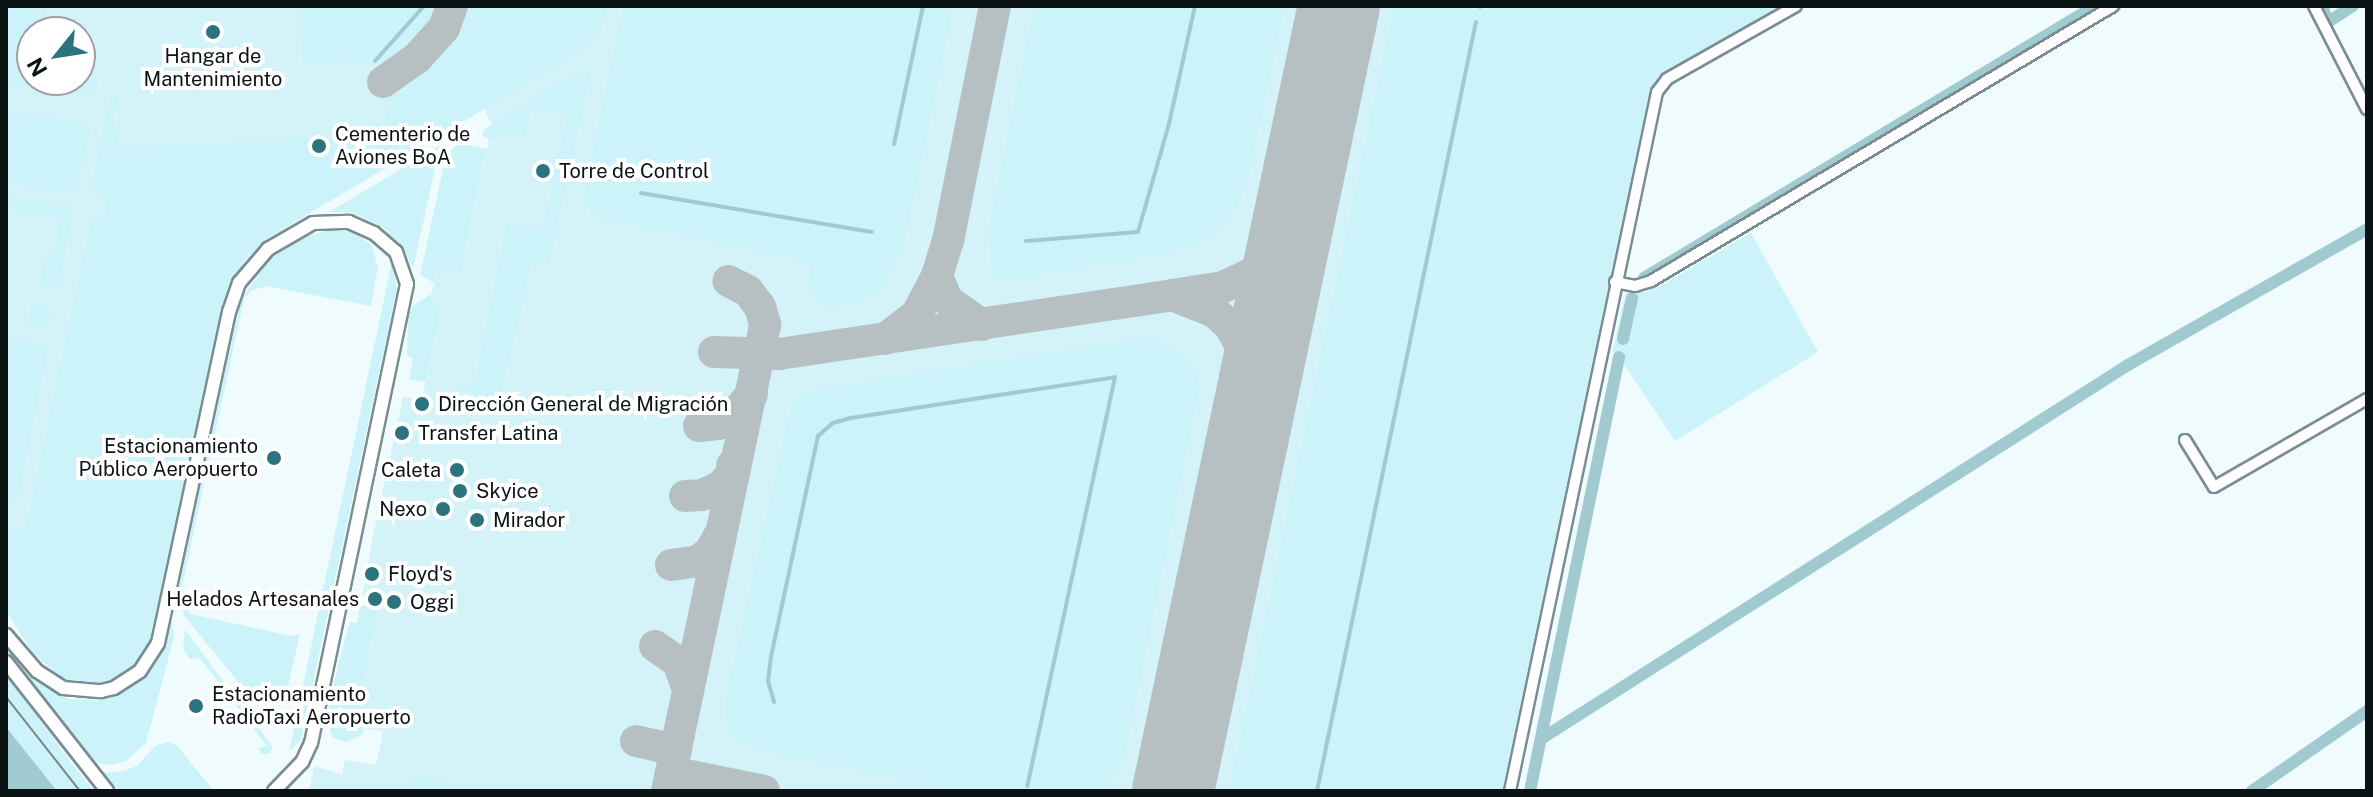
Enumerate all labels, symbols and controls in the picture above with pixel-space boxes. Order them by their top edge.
north arrow [16,16,96,96]
marker: Hangar de Mantenimiento [204,23,222,41]
place label: Hangar de Mantenimiento [144,44,282,91]
text: N [21,53,53,81]
place label: Cementerio de Aviones BoA [335,122,471,169]
marker: Cementerio de Aviones BoA [310,137,328,155]
place label: Torre de Control [559,159,710,183]
marker: Torre de Control [534,162,552,180]
place label: Dirección General de Migración [438,392,729,416]
marker: Dirección General de Migración [413,395,431,413]
place label: Transfer Latina [418,421,558,445]
marker: Transfer Latina [393,424,411,442]
place label: Estacionamiento Público Aeropuerto [78,434,258,481]
marker: Estacionamiento Público Aeropuerto [265,449,283,467]
place label: Caleta [381,458,441,482]
marker: Caleta [448,461,466,479]
place label: Skyice [476,479,539,503]
marker: Skyice [451,482,469,500]
place label: Nexo [379,497,427,521]
marker: Nexo [434,500,452,518]
place label: Mirador [493,508,565,532]
marker: Mirador [468,511,486,529]
place label: Floyd's [388,562,452,586]
marker: Floyd's [363,565,381,583]
place label: Helados Artesanales [166,587,359,611]
marker: Helados Artesanales [366,590,384,608]
place label: Oggi [410,590,454,614]
marker: Oggi [385,593,403,611]
place label: Estacionamiento RadioTaxi Aeropuerto [212,682,411,729]
marker: Estacionamiento RadioTaxi Aeropuerto [187,697,205,715]

